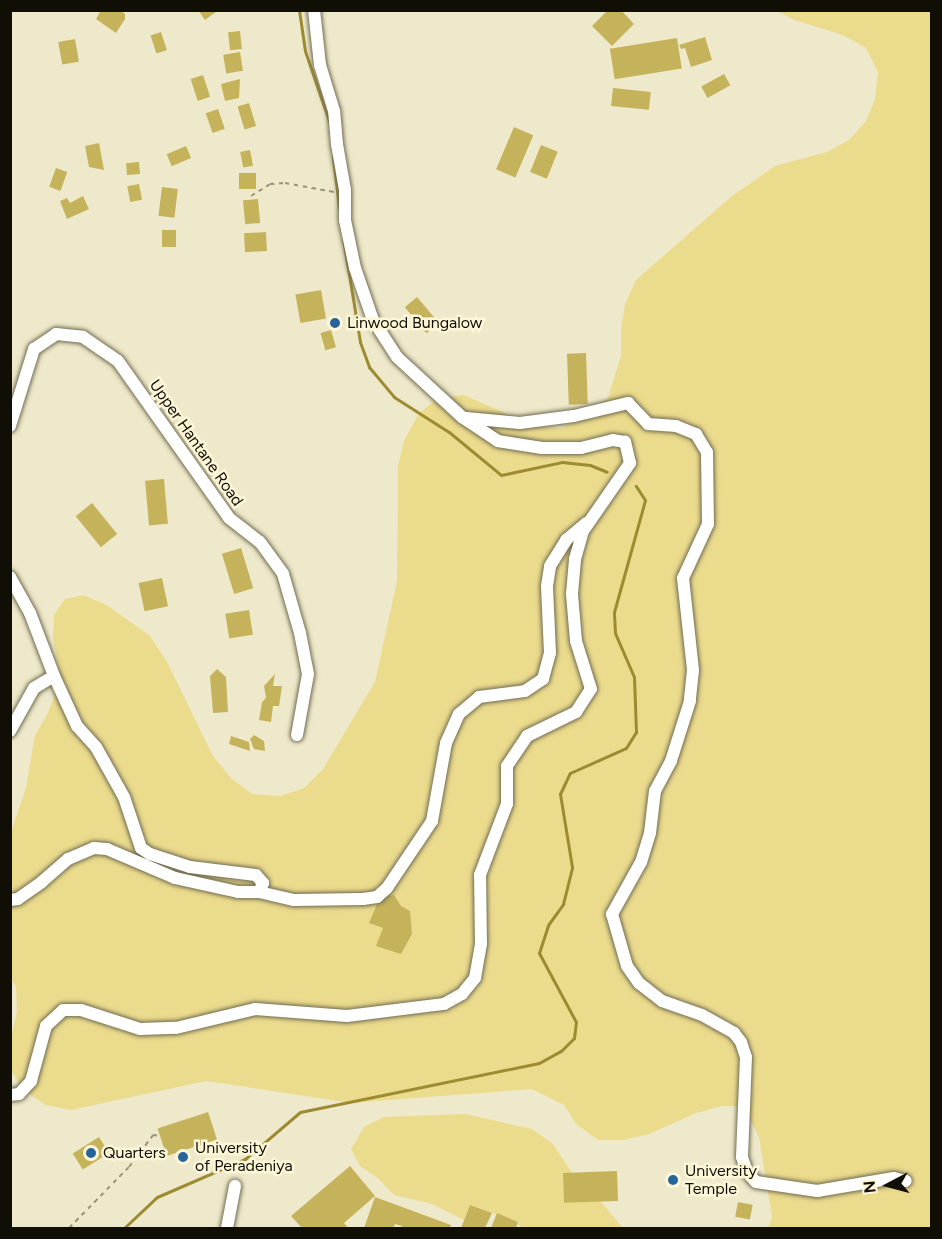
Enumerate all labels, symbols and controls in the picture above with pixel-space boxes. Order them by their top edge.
place label: Linwood Bungalow [347,313,482,333]
marker: Linwood Bungalow [328,316,342,330]
street label: Upper Hantane Road [145,376,247,510]
place label: University of Peradeniya [195,1138,293,1176]
place label: Quarters [103,1143,166,1163]
marker: Quarters [84,1146,98,1160]
marker: University of Peradeniya [176,1150,190,1164]
north arrow [858,1155,918,1215]
place label: University Temple [685,1161,757,1199]
marker: University Temple [666,1173,680,1187]
text: N [860,1180,880,1194]

